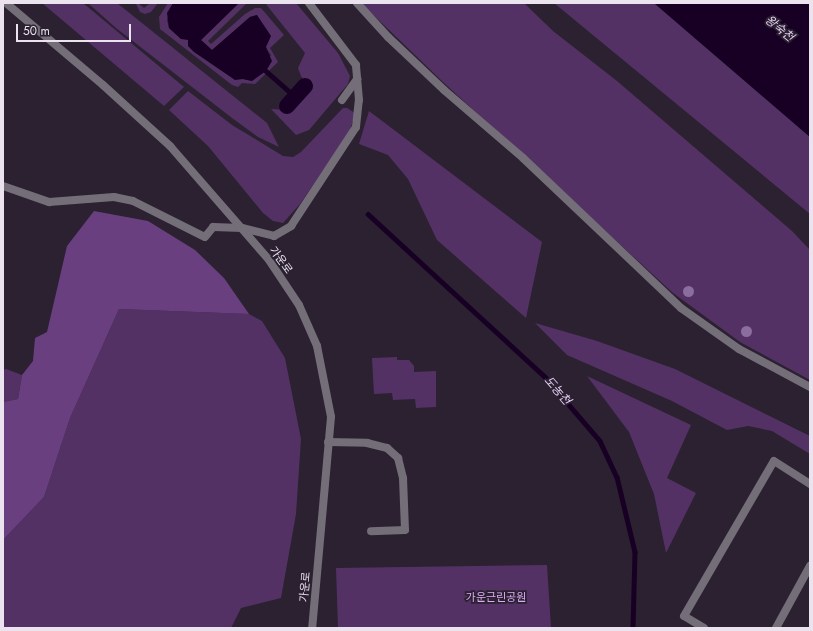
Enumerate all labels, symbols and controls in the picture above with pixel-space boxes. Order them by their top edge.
water label: 왕숙천 [762,13,796,45]
scale bar [18,16,133,42]
text: 50 m [23,22,50,40]
street label: 가운로 [267,244,295,276]
water label: 도농천 [541,374,573,408]
street label: 가운로 [297,571,313,603]
park label: 가운근린공원 [466,590,526,604]

